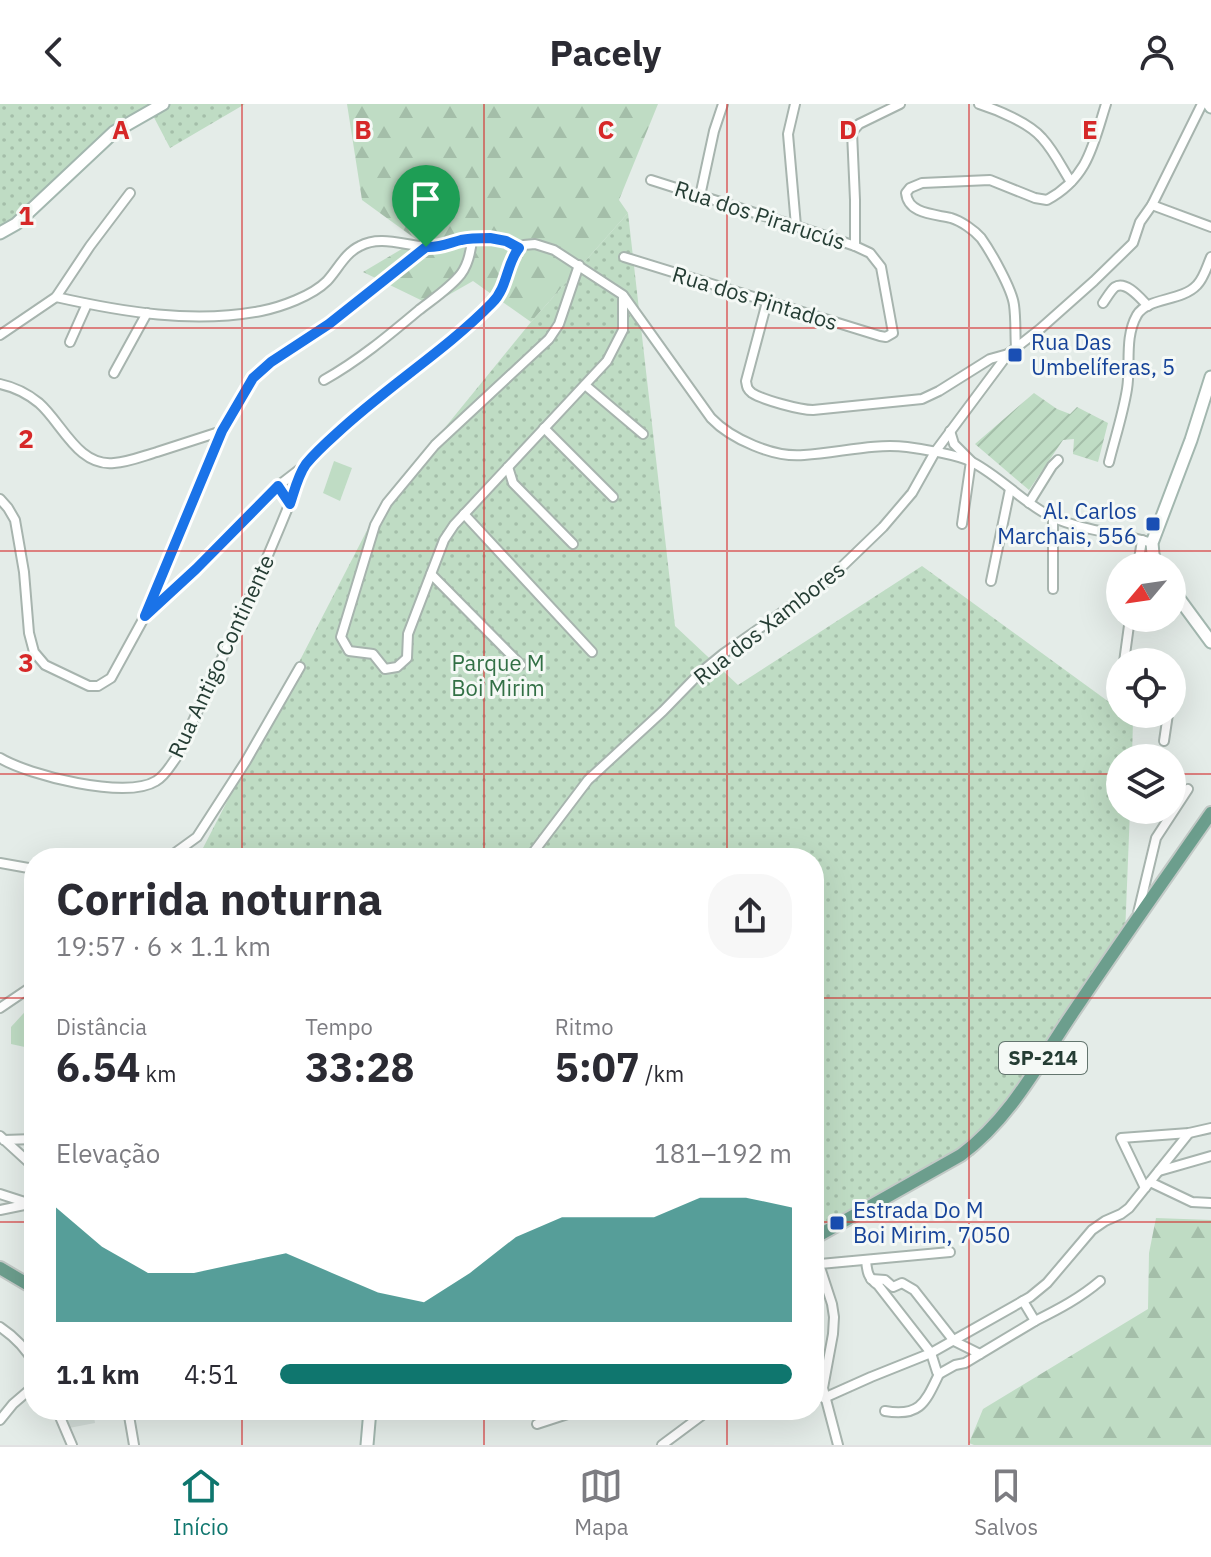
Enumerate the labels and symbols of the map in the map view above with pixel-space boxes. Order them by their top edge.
text: A [112,112,130,146]
text: B [354,112,372,146]
text: C [598,112,615,146]
text: D [839,112,857,146]
text: E [1082,112,1098,146]
pin [392,165,460,247]
street label: Rua dos Pirarucús [671,173,849,256]
text: 1 [18,198,34,232]
street label: Rua dos Pintados [669,259,841,336]
place label: Rua Das Umbelíferas, 5 [1031,327,1175,381]
marker: Rua Das Umbelíferas, 5 [1006,346,1024,364]
text: 2 [18,421,34,455]
place label: Al. Carlos Marchais, 556 [997,496,1137,550]
marker: Al. Carlos Marchais, 556 [1144,515,1162,533]
street label: Rua Antigo Continente [161,550,280,762]
north arrow [1106,552,1186,632]
street label: Rua dos Xambores [687,554,850,691]
text: 3 [18,645,34,679]
park label: Parque M Boi Mirim [451,648,545,702]
road number: SP-214 [999,1042,1087,1074]
place label: Estrada Do M Boi Mirim, 7050 [853,1195,1011,1249]
marker: Estrada Do M Boi Mirim, 7050 [828,1214,846,1232]

